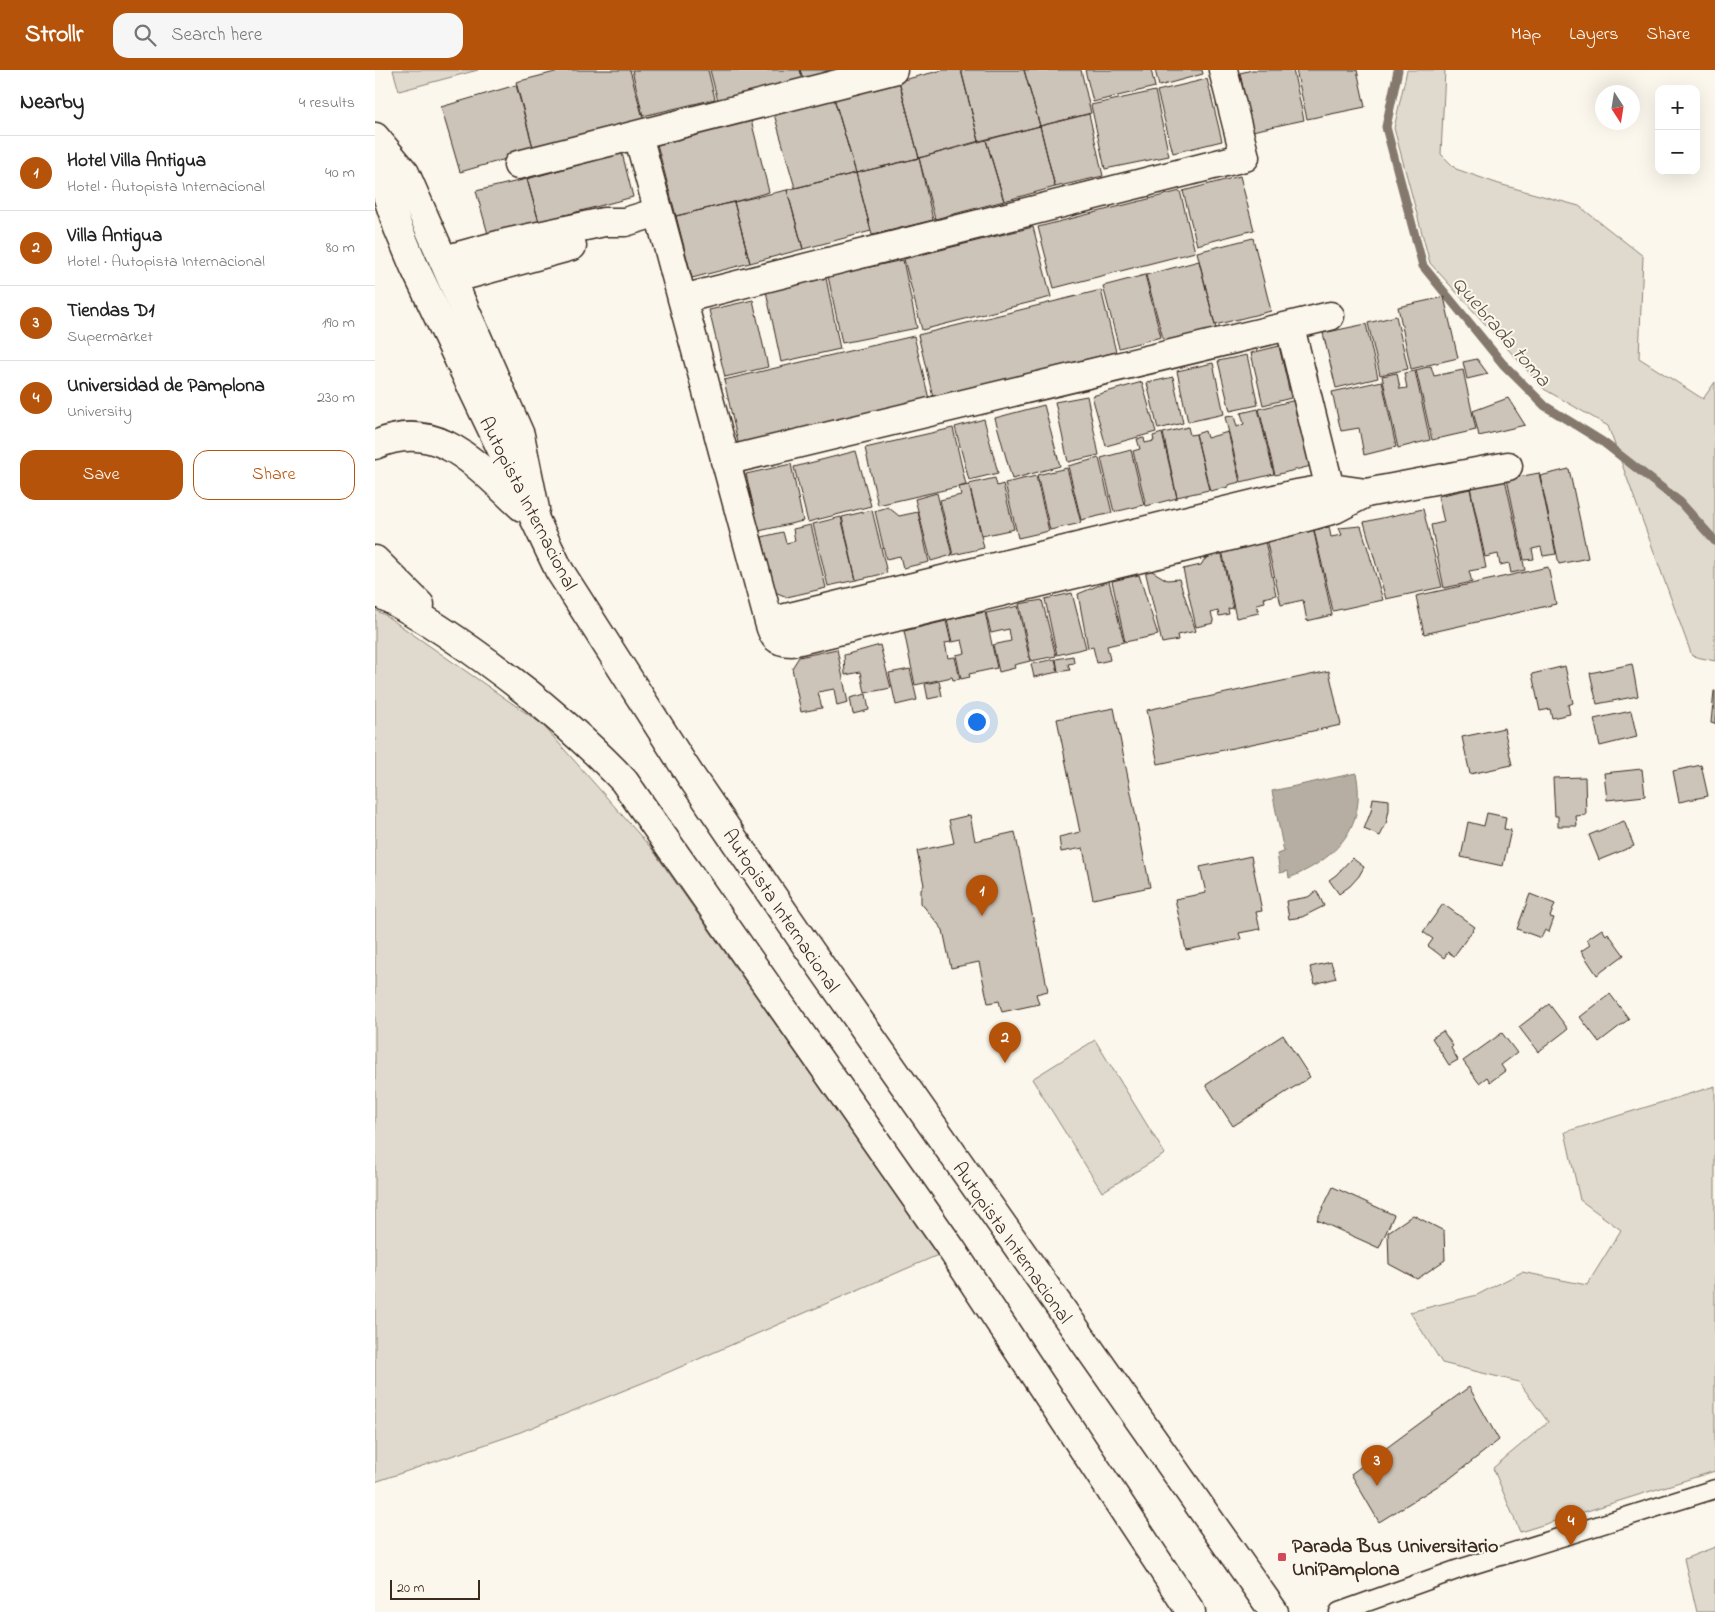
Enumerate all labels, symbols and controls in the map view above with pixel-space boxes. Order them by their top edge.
search box [113,13,463,58]
text: Strollr [25,18,83,53]
icon: search [131,21,159,49]
text: Search here [171,22,262,49]
text: Map [1511,22,1541,48]
text: Layers [1569,22,1619,48]
text: Share [1647,22,1690,48]
north arrow [1595,85,1640,130]
map controls [1655,85,1700,175]
button: + [1655,85,1700,130]
text: Nearby [20,88,84,118]
text: 4 results [299,91,355,115]
button: − [1655,130,1700,175]
text: Hotel Villa Antigua [67,148,206,175]
text: 1 [33,161,39,185]
text: 40 m [325,161,355,185]
text: Hotel · Autopista Internacional [67,175,265,199]
text: Villa Antigua [67,223,162,250]
text: 2 [32,236,40,260]
text: 80 m [326,236,355,260]
text: Hotel · Autopista Internacional [67,250,265,274]
water label: Quebrada toma [1444,270,1557,395]
text: Tiendas D1 [67,298,155,325]
text: 3 [33,311,39,335]
text: 190 m [322,311,355,335]
text: Supermarket [67,325,153,349]
text: Universidad de Pamplona [67,373,265,400]
text: 4 [33,386,39,410]
text: 230 m [317,386,355,410]
text: University [67,400,132,424]
street label: Autopista Internacional [470,412,583,596]
button: Save [20,450,183,500]
button: Share [193,450,355,500]
your location [964,709,990,735]
street label: Autopista Internacional [714,824,846,999]
pin: 1 [966,875,998,916]
pin: 2 [989,1022,1021,1063]
street label: Autopista Internacional [944,1156,1078,1330]
pin: 3 [1361,1445,1393,1486]
pin: 4 [1555,1505,1587,1546]
place label: Parada Bus Universitario UniPamplona [1292,1533,1498,1585]
marker: Parada Bus Universitario UniPamplona [1276,1551,1288,1563]
scale bar [390,1577,480,1600]
text: 20 m [397,1578,424,1599]

